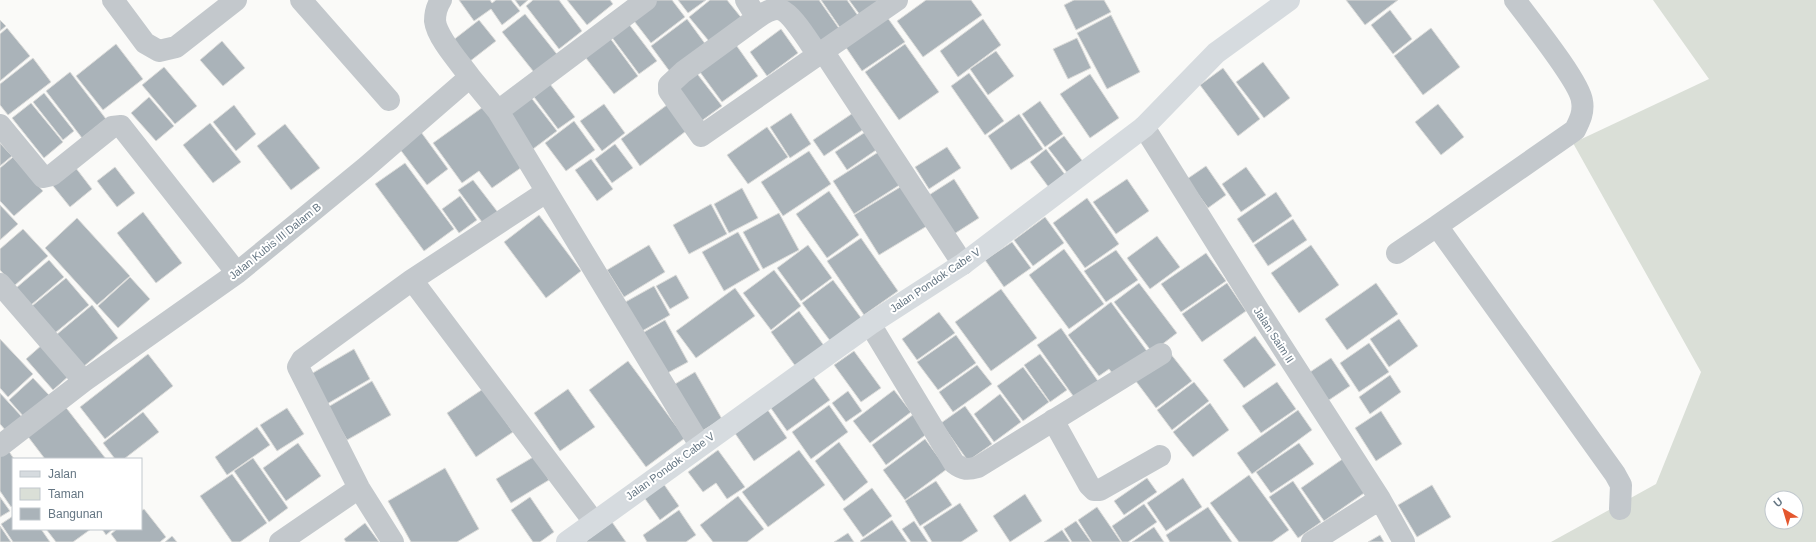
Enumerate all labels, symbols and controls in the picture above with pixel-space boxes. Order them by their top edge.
street label: Jalan Kubis III Dalam B [227,200,323,282]
street label: Jalan Pondok Cabe V [888,245,983,315]
street label: Jalan Saim II [1252,305,1296,365]
street label: Jalan Pondok Cabe V [623,429,717,502]
legend [12,458,142,530]
text: Jalan [48,467,77,481]
text: Taman [48,487,84,501]
north arrow [1764,490,1804,530]
text: U [1771,495,1785,509]
text: Bangunan [48,507,103,521]

